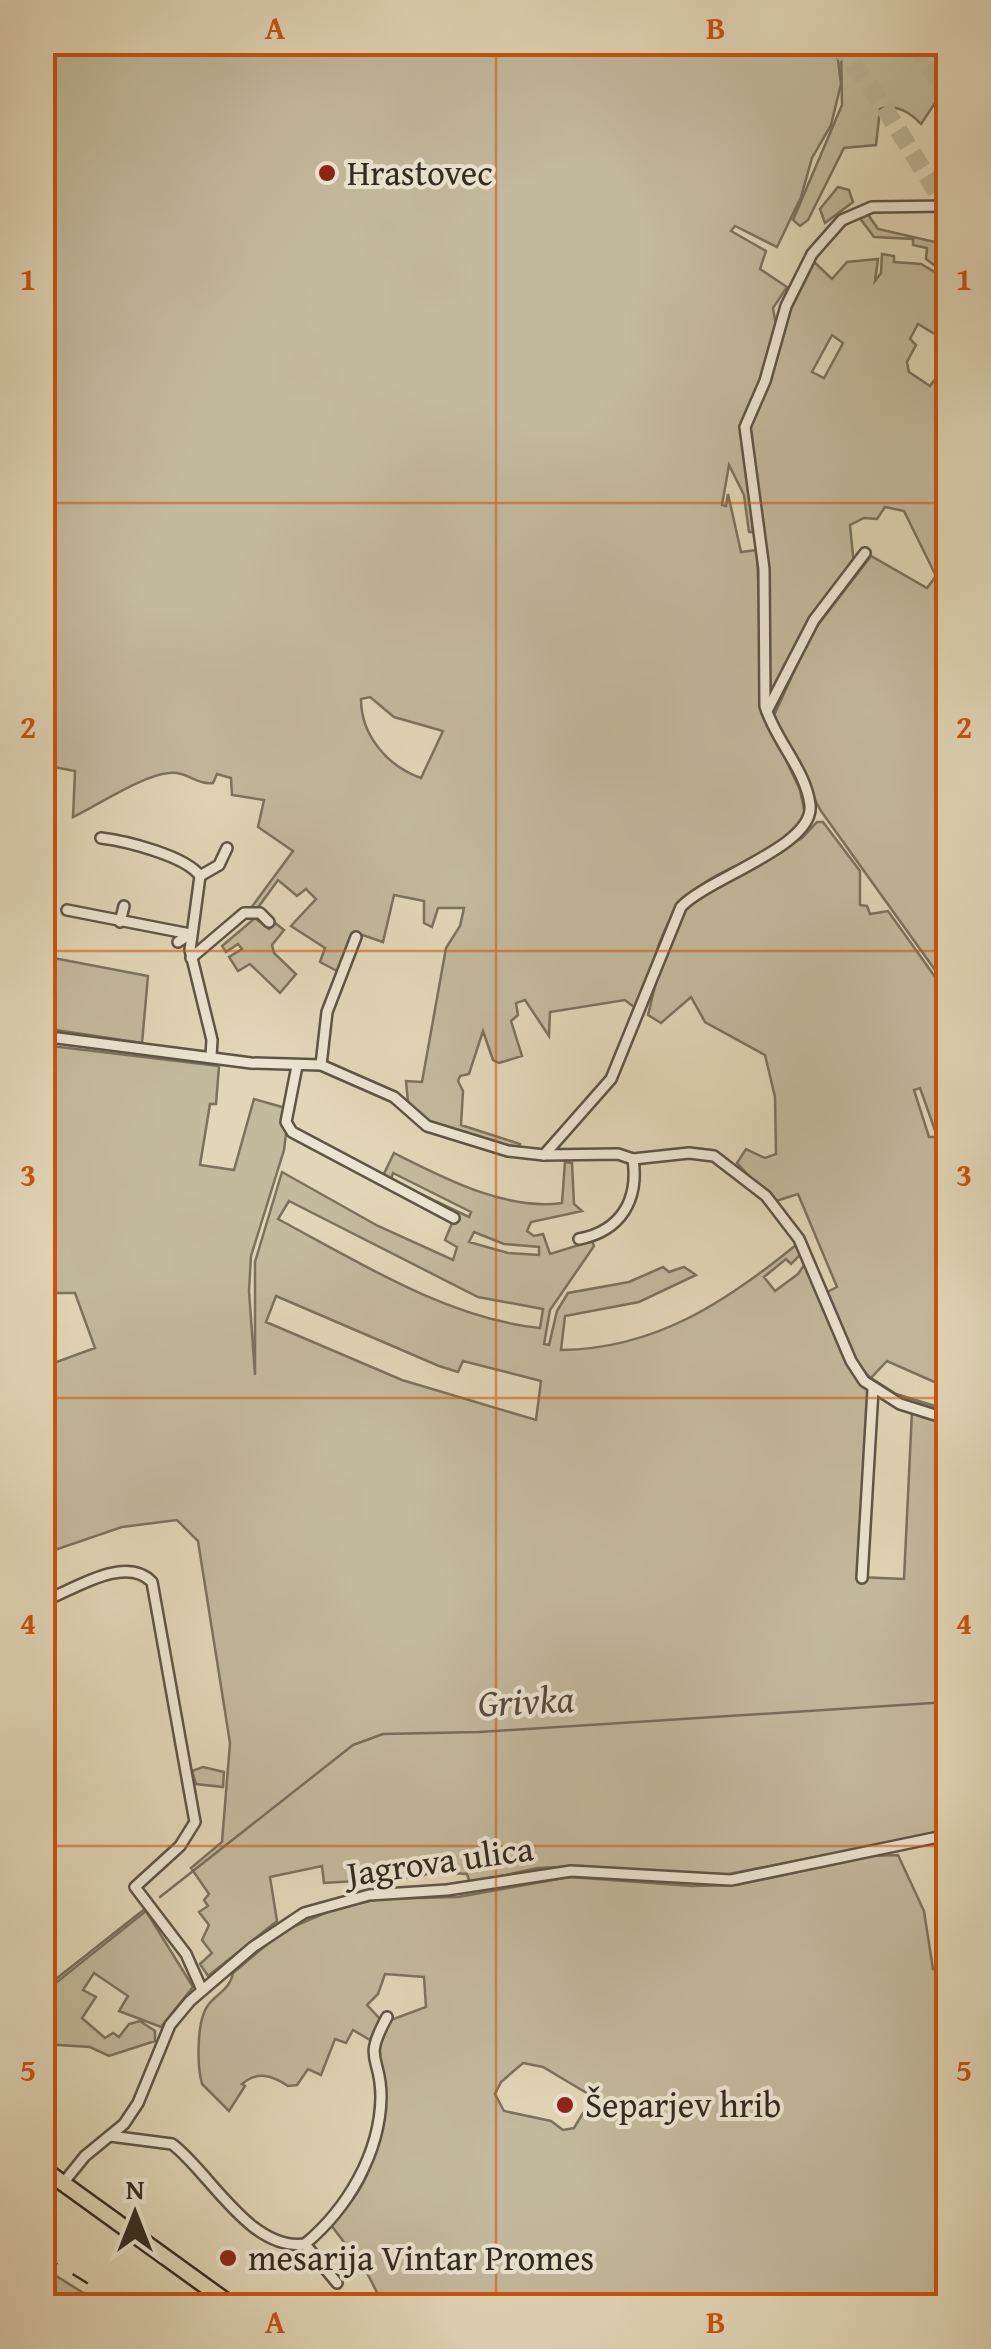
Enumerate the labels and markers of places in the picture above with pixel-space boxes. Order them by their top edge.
place label: Hrastovec [347,147,493,198]
marker: Hrastovec [316,162,338,184]
place label: Šeparjev hrib [585,2079,781,2130]
marker: Šeparjev hrib [554,2094,576,2116]
place label: mesarija Vintar Promes [248,2232,594,2283]
marker: mesarija Vintar Promes [217,2247,239,2269]

